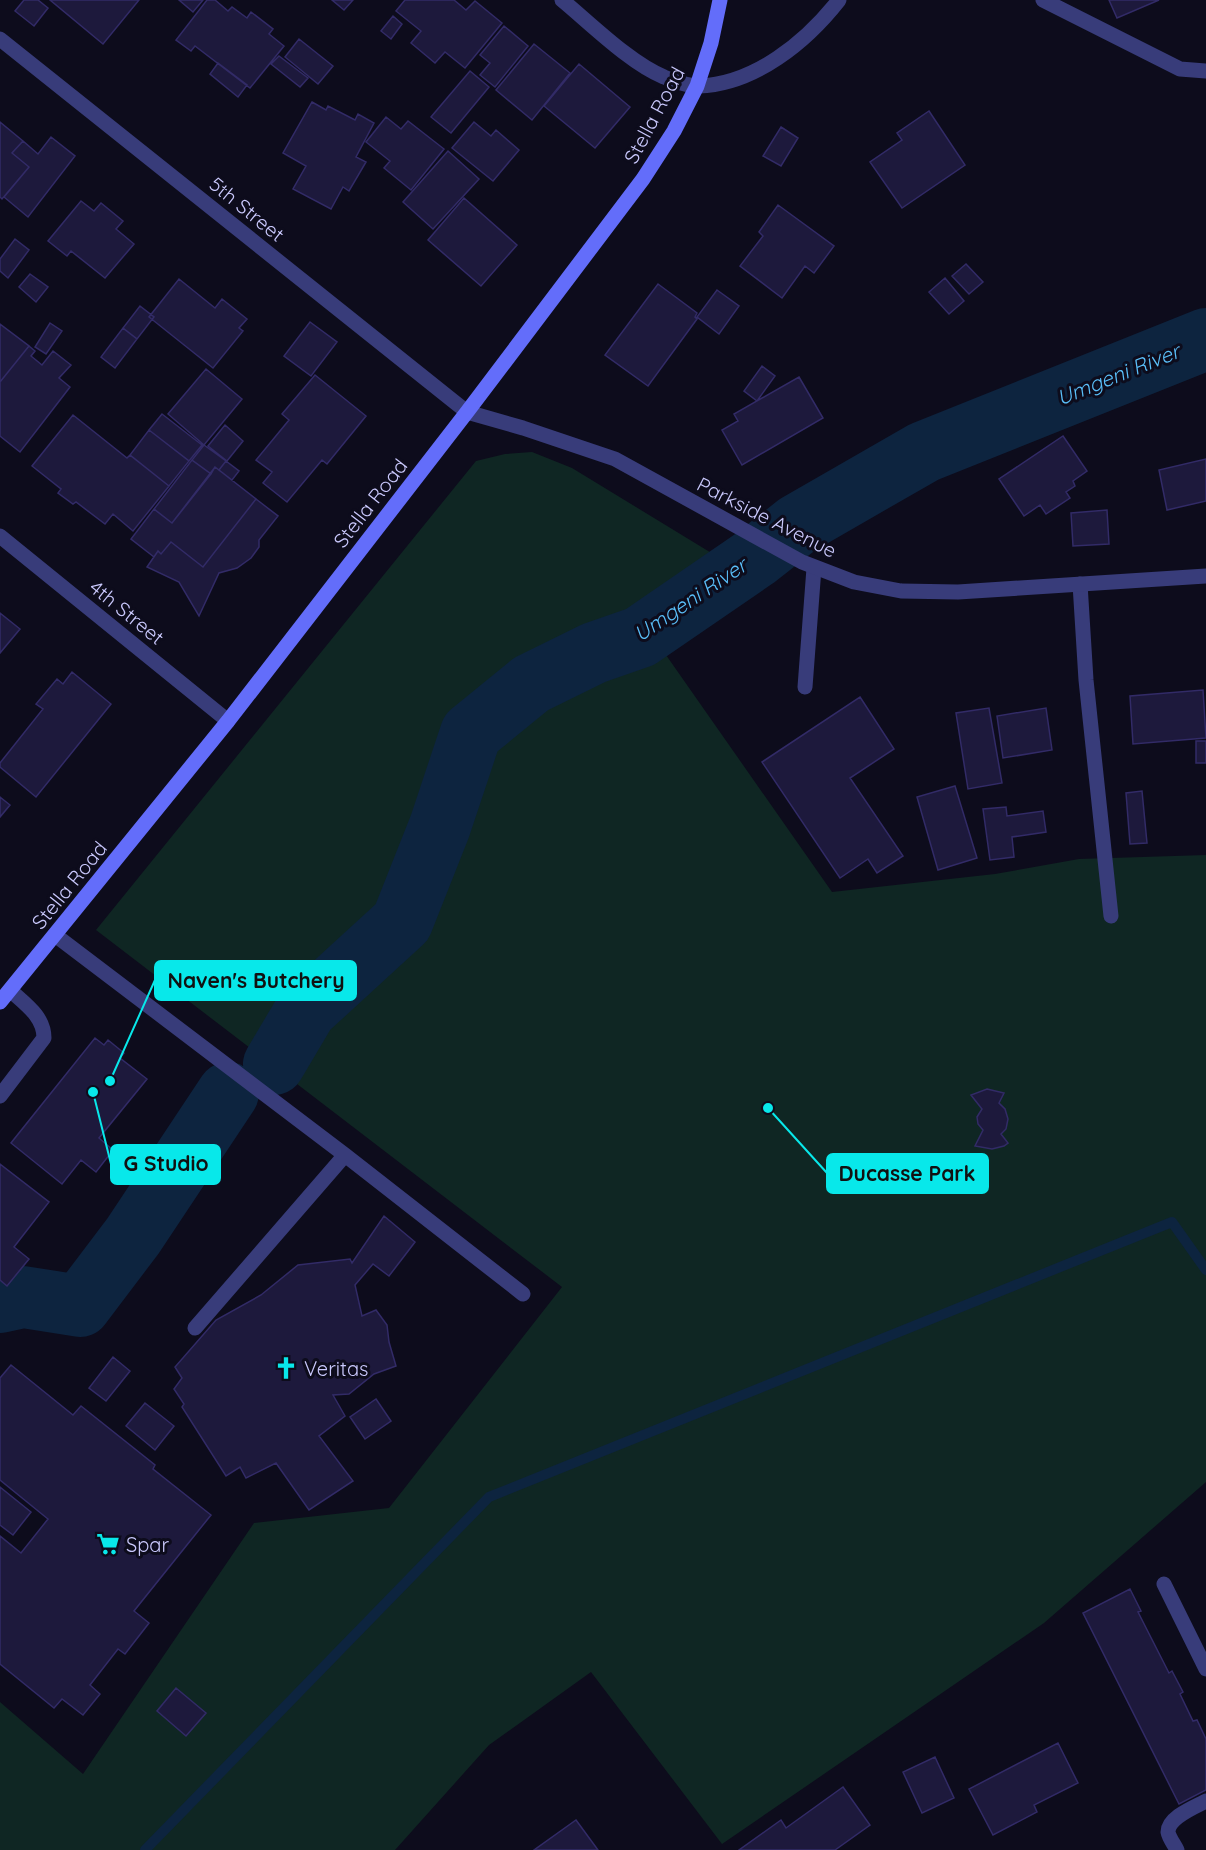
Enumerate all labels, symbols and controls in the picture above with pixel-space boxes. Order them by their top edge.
street label: Stella Road [618,63,690,167]
street label: 5th Street [204,171,290,247]
water label: Umgeni River [1053,336,1186,411]
street label: Stella Road [328,454,412,552]
street label: Parkside Avenue [693,471,841,563]
water label: Umgeni River [629,550,754,646]
street label: 4th Street [85,574,170,650]
street label: Stella Road [26,836,112,934]
callout: Naven's Butchery [155,961,356,1000]
text: Naven's Butchery [167,967,345,993]
callout: G Studio [111,1145,220,1184]
text: G Studio [123,1150,209,1176]
callout: Ducasse Park [827,1154,988,1193]
text: Ducasse Park [839,1160,975,1186]
church icon: Veritas [273,1355,299,1381]
place label: Veritas [304,1356,368,1381]
supermarket icon: Spar [95,1531,121,1557]
place label: Spar [126,1532,169,1557]

